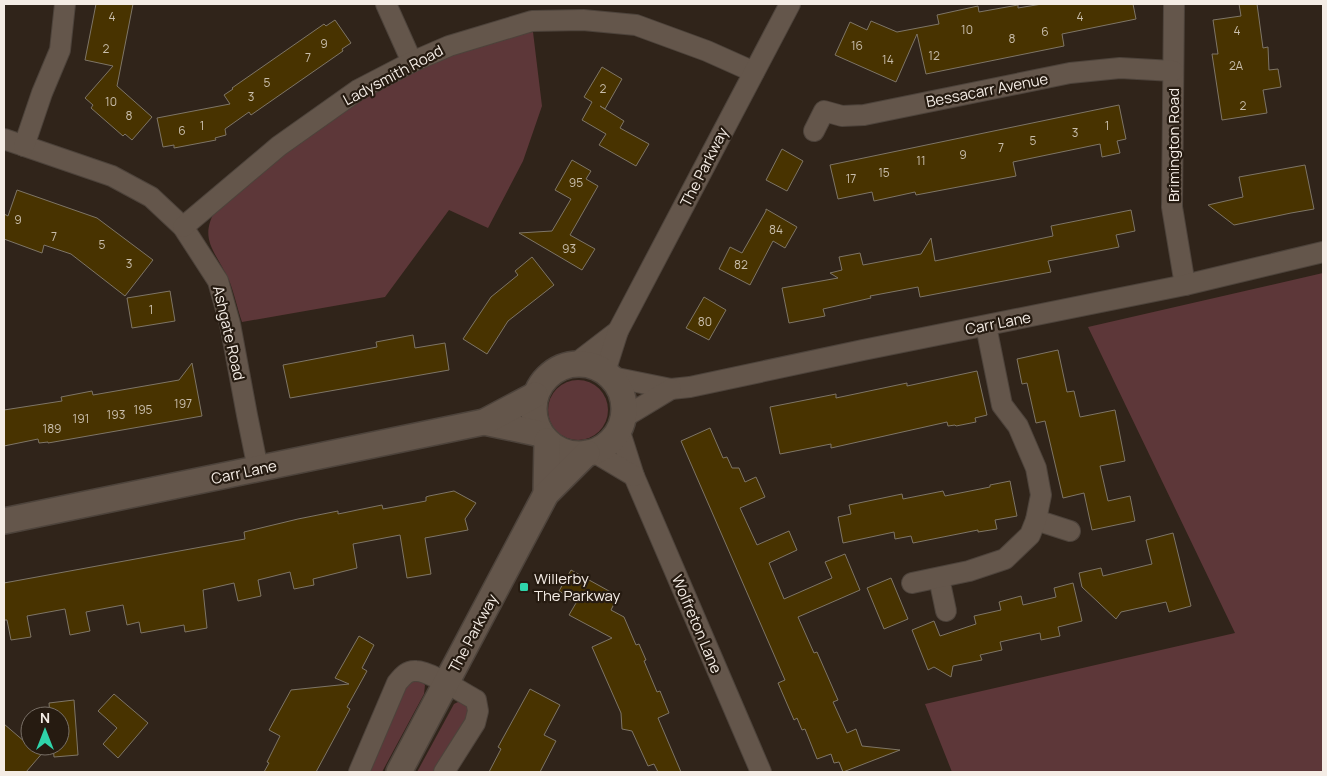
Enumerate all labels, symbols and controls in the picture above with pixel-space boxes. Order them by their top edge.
house number: 4 [108,8,116,25]
house number: 4 [1076,8,1084,25]
house number: 10 [961,21,973,38]
house number: 4 [1233,22,1241,39]
house number: 6 [1041,23,1049,40]
house number: 8 [1009,30,1016,47]
house number: 9 [320,35,328,52]
house number: 16 [851,37,863,54]
house number: 2 [103,40,110,57]
street label: Ladysmith Road [339,40,447,110]
house number: 12 [928,47,940,64]
house number: 7 [305,49,311,66]
house number: 14 [882,51,894,68]
house number: 2A [1229,57,1243,74]
street label: Bessacarr Avenue [924,68,1050,112]
house number: 5 [264,74,271,91]
house number: 2 [600,80,607,97]
house number: 3 [248,88,254,105]
street label: Brimington Road [1163,88,1184,202]
house number: 10 [105,93,117,110]
house number: 2 [1240,97,1247,114]
house number: 8 [126,107,133,124]
house number: 1 [200,117,204,134]
house number: 1 [1105,117,1109,134]
house number: 6 [178,122,186,139]
street label: The Parkway [675,124,733,210]
house number: 3 [1072,124,1078,141]
house number: 5 [1030,132,1037,149]
house number: 7 [998,139,1004,156]
house number: 9 [959,146,967,163]
house number: 11 [916,152,926,169]
house number: 15 [878,164,890,181]
house number: 17 [846,170,856,187]
house number: 95 [569,174,583,191]
house number: 9 [14,211,22,228]
house number: 84 [769,221,783,238]
house number: 7 [51,228,57,245]
house number: 5 [99,236,106,253]
house number: 93 [562,240,576,257]
house number: 3 [126,255,132,272]
house number: 82 [734,256,748,273]
street label: Ashgate Road [208,284,250,382]
house number: 1 [149,301,153,318]
street label: Carr Lane [963,306,1033,340]
house number: 80 [698,313,712,330]
house number: 197 [174,395,192,412]
house number: 195 [133,401,153,418]
house number: 193 [107,406,125,423]
house number: 191 [73,410,89,427]
house number: 189 [42,420,62,437]
street label: Carr Lane [209,455,279,489]
place label: Willerby The Parkway [534,568,620,606]
street label: Wolfreton Lane [667,572,727,677]
marker: Willerby The Parkway [518,581,530,593]
street label: The Parkway [443,590,503,676]
north arrow [20,706,70,756]
text: N [40,708,50,727]

